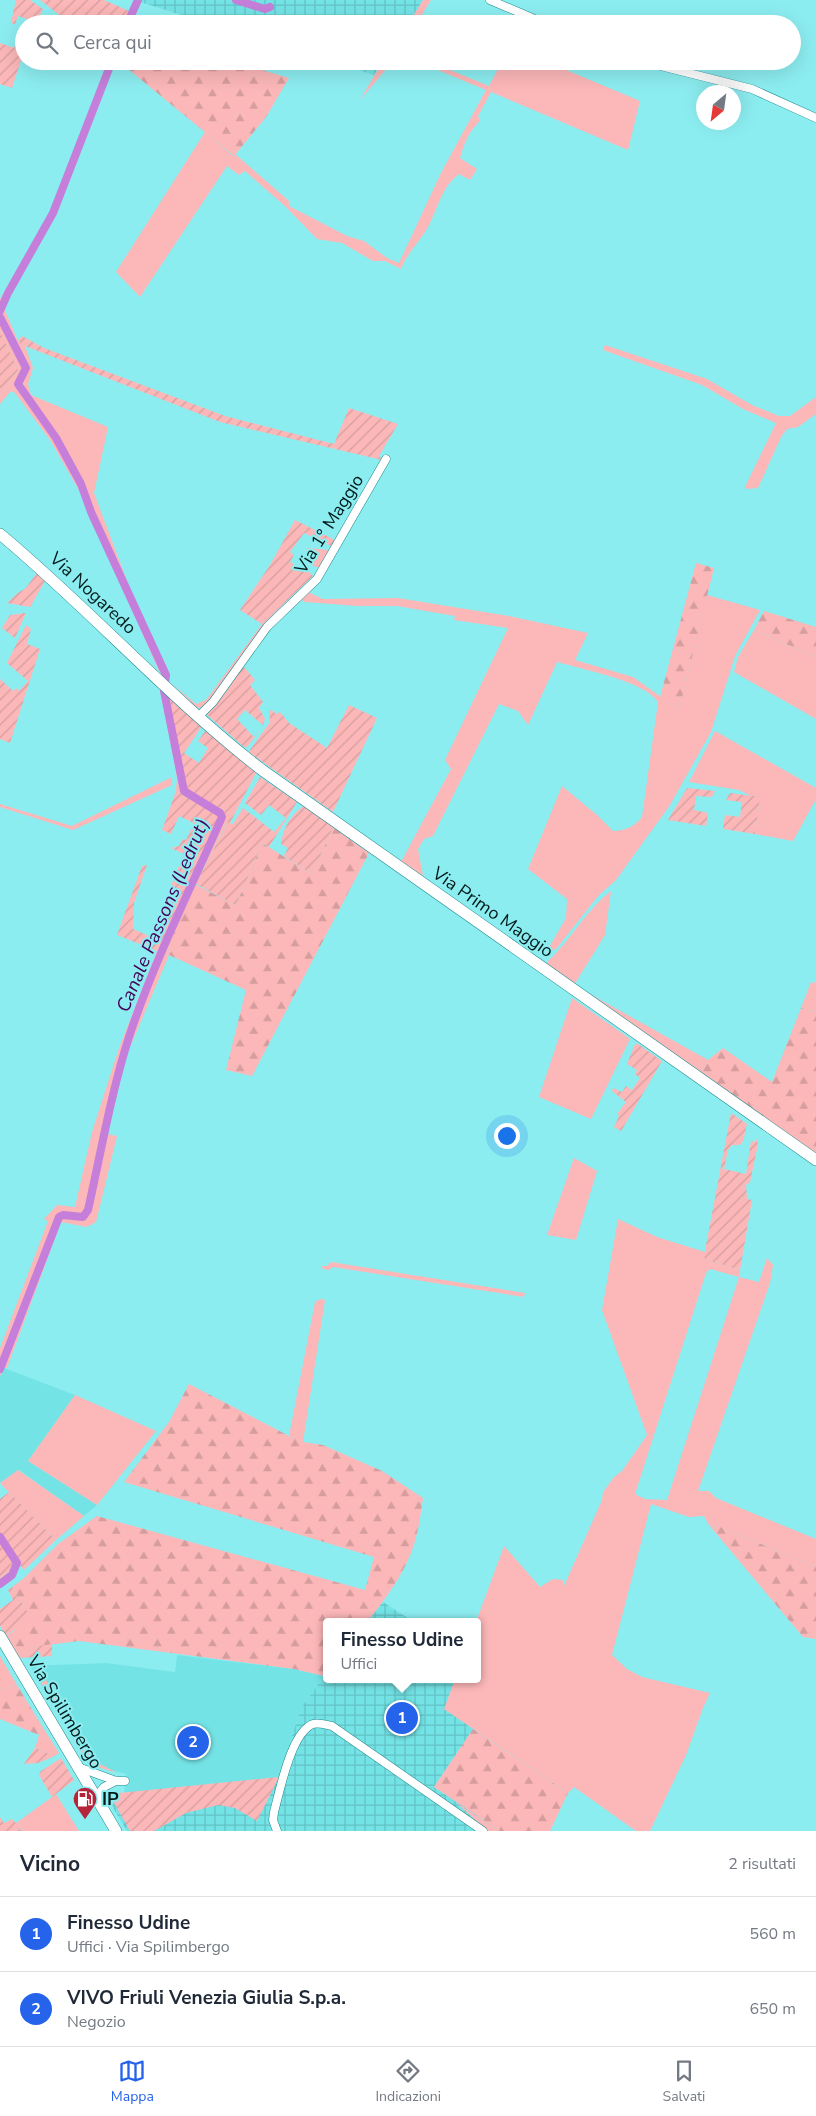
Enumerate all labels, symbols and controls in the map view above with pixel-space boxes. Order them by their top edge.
search box [15,15,801,70]
icon: search [33,29,61,57]
text: Cerca qui [73,30,152,56]
north arrow [696,85,741,130]
street label: Via 1° Maggio [288,470,369,579]
street label: Via Nogaredo [44,546,142,639]
water label: Canale Passons (Ledrut) [110,814,216,1016]
street label: Via Primo Maggio [427,861,558,963]
your location [494,1123,520,1149]
popup [323,1618,481,1683]
text: Finesso Udine [340,1627,464,1653]
street label: Via Spilimbergo [21,1650,108,1773]
text: Uffici [340,1653,377,1675]
pin: 1 [386,1699,418,1737]
pin: 2 [177,1723,209,1761]
fuel station icon: IP [72,1786,98,1820]
place label: IP [102,1787,119,1811]
text: Vicino [20,1850,80,1878]
text: 2 risultati [728,1853,796,1875]
text: Finesso Udine [67,1910,190,1936]
text: 1 [31,1923,41,1945]
text: 560 m [749,1923,796,1945]
text: Uffici · Via Spilimbergo [67,1936,230,1958]
text: VIVO Friuli Venezia Giulia S.p.a. [67,1985,346,2011]
text: 2 [31,1998,41,2020]
text: 650 m [749,1998,796,2020]
text: Negozio [67,2011,126,2033]
tab: Mappa [111,2057,154,2106]
tab: Indicazioni [375,2057,441,2106]
tab: Salvati [663,2057,705,2106]

